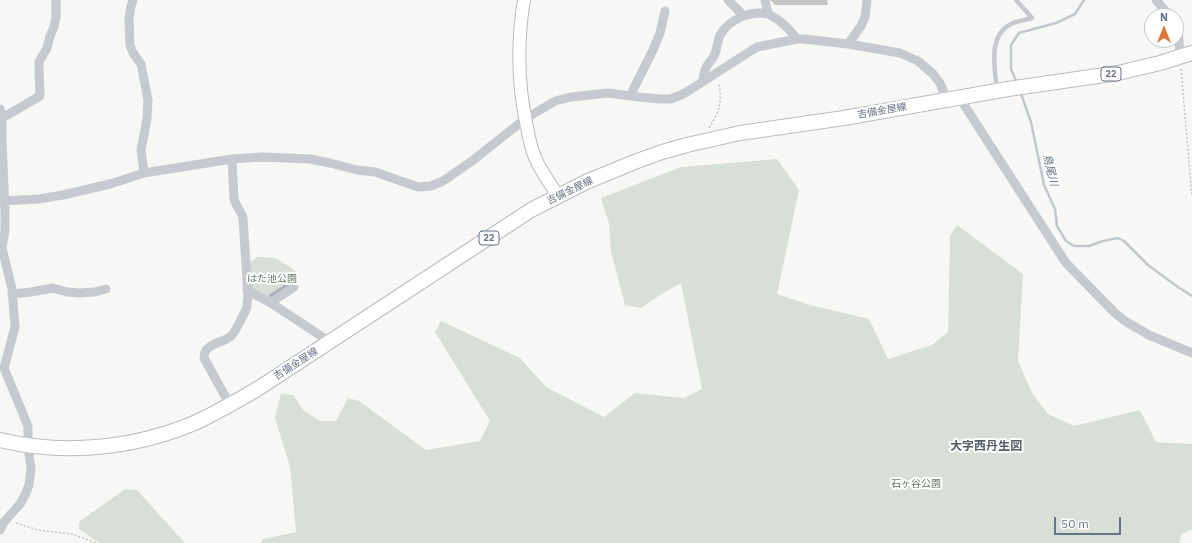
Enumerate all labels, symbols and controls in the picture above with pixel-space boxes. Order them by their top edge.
north arrow [1144,8,1184,48]
text: N [1160,10,1168,24]
road number: 22 [1101,67,1121,81]
street label: 吉備金屋線 [856,101,908,121]
water label: 鳥尾川 [1040,152,1060,188]
street label: 吉備金屋線 [545,175,595,207]
road number: 22 [479,231,499,245]
park label: はた池公園 [247,273,297,285]
street label: 吉備金屋線 [272,345,320,383]
district label: 大字西丹生図 [950,440,1022,454]
park label: 石ヶ谷公園 [891,478,941,490]
scale bar [1056,509,1123,535]
text: 50 m [1061,516,1089,531]

